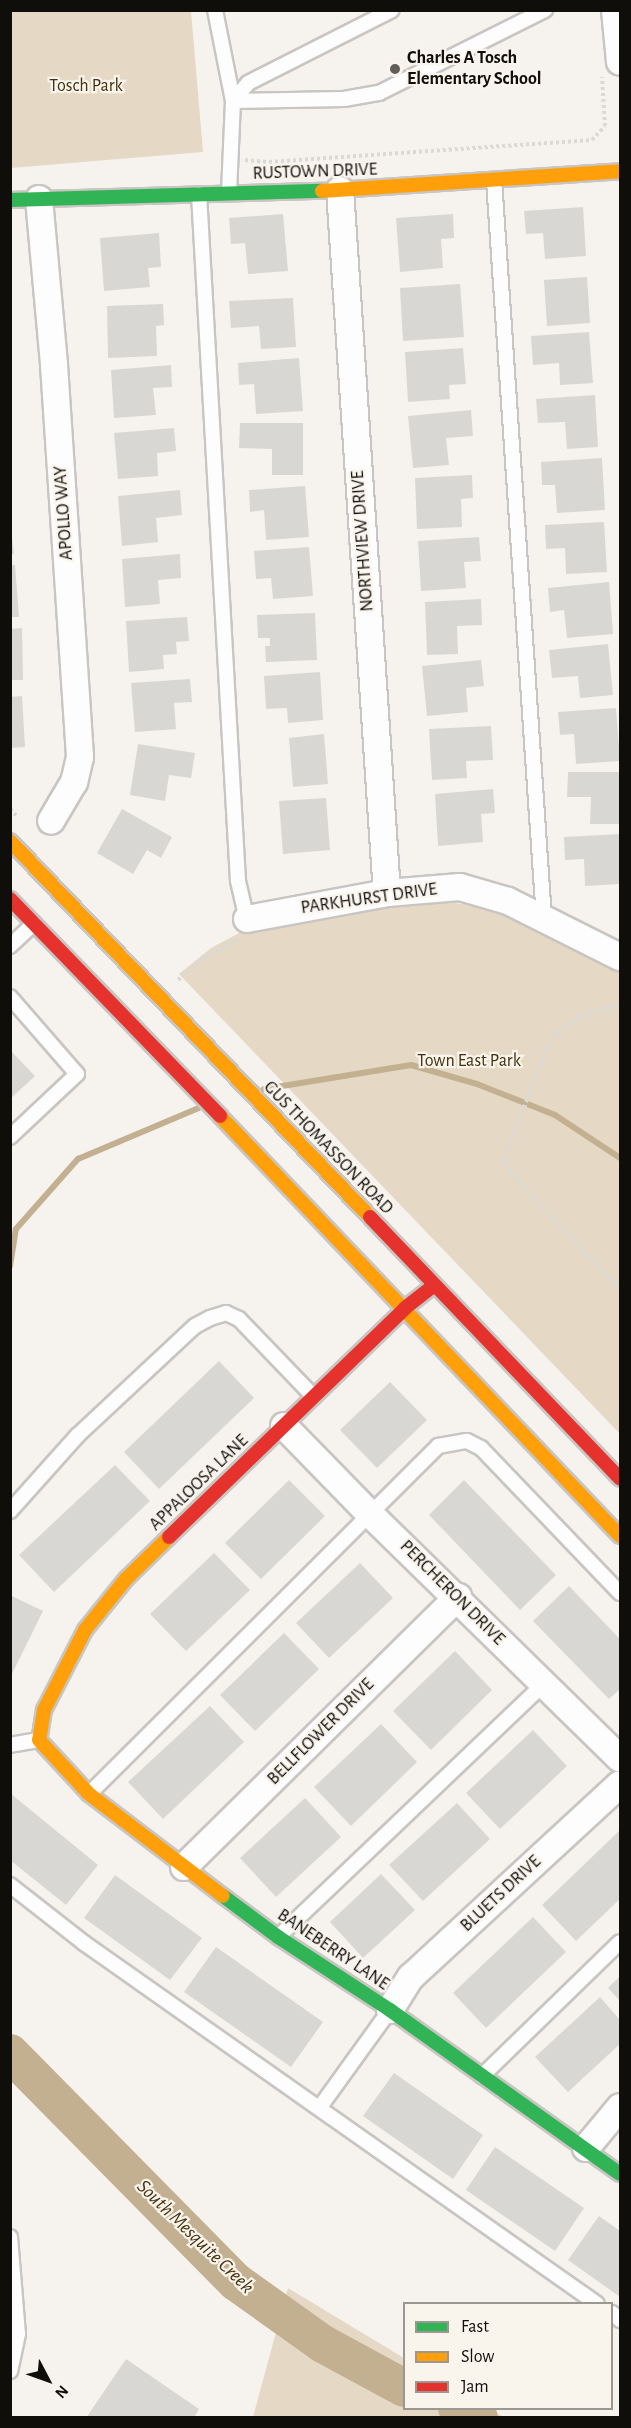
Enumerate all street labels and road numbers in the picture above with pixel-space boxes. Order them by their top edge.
street label: RUSTOWN DRIVE [252,159,378,185]
street label: APOLLO WAY [50,465,78,561]
street label: NORTHVIEW DRIVE [347,470,379,612]
street label: PARKHURST DRIVE [300,879,438,919]
street label: GUS THOMASSON ROAD [259,1077,397,1219]
street label: APPALOOSA LANE [145,1430,253,1536]
street label: PERCHERON DRIVE [395,1536,509,1650]
street label: BELLFLOWER DRIVE [263,1674,379,1790]
street label: BLUETS DRIVE [456,1851,546,1937]
street label: BANEBERRY LANE [273,1905,393,1995]

